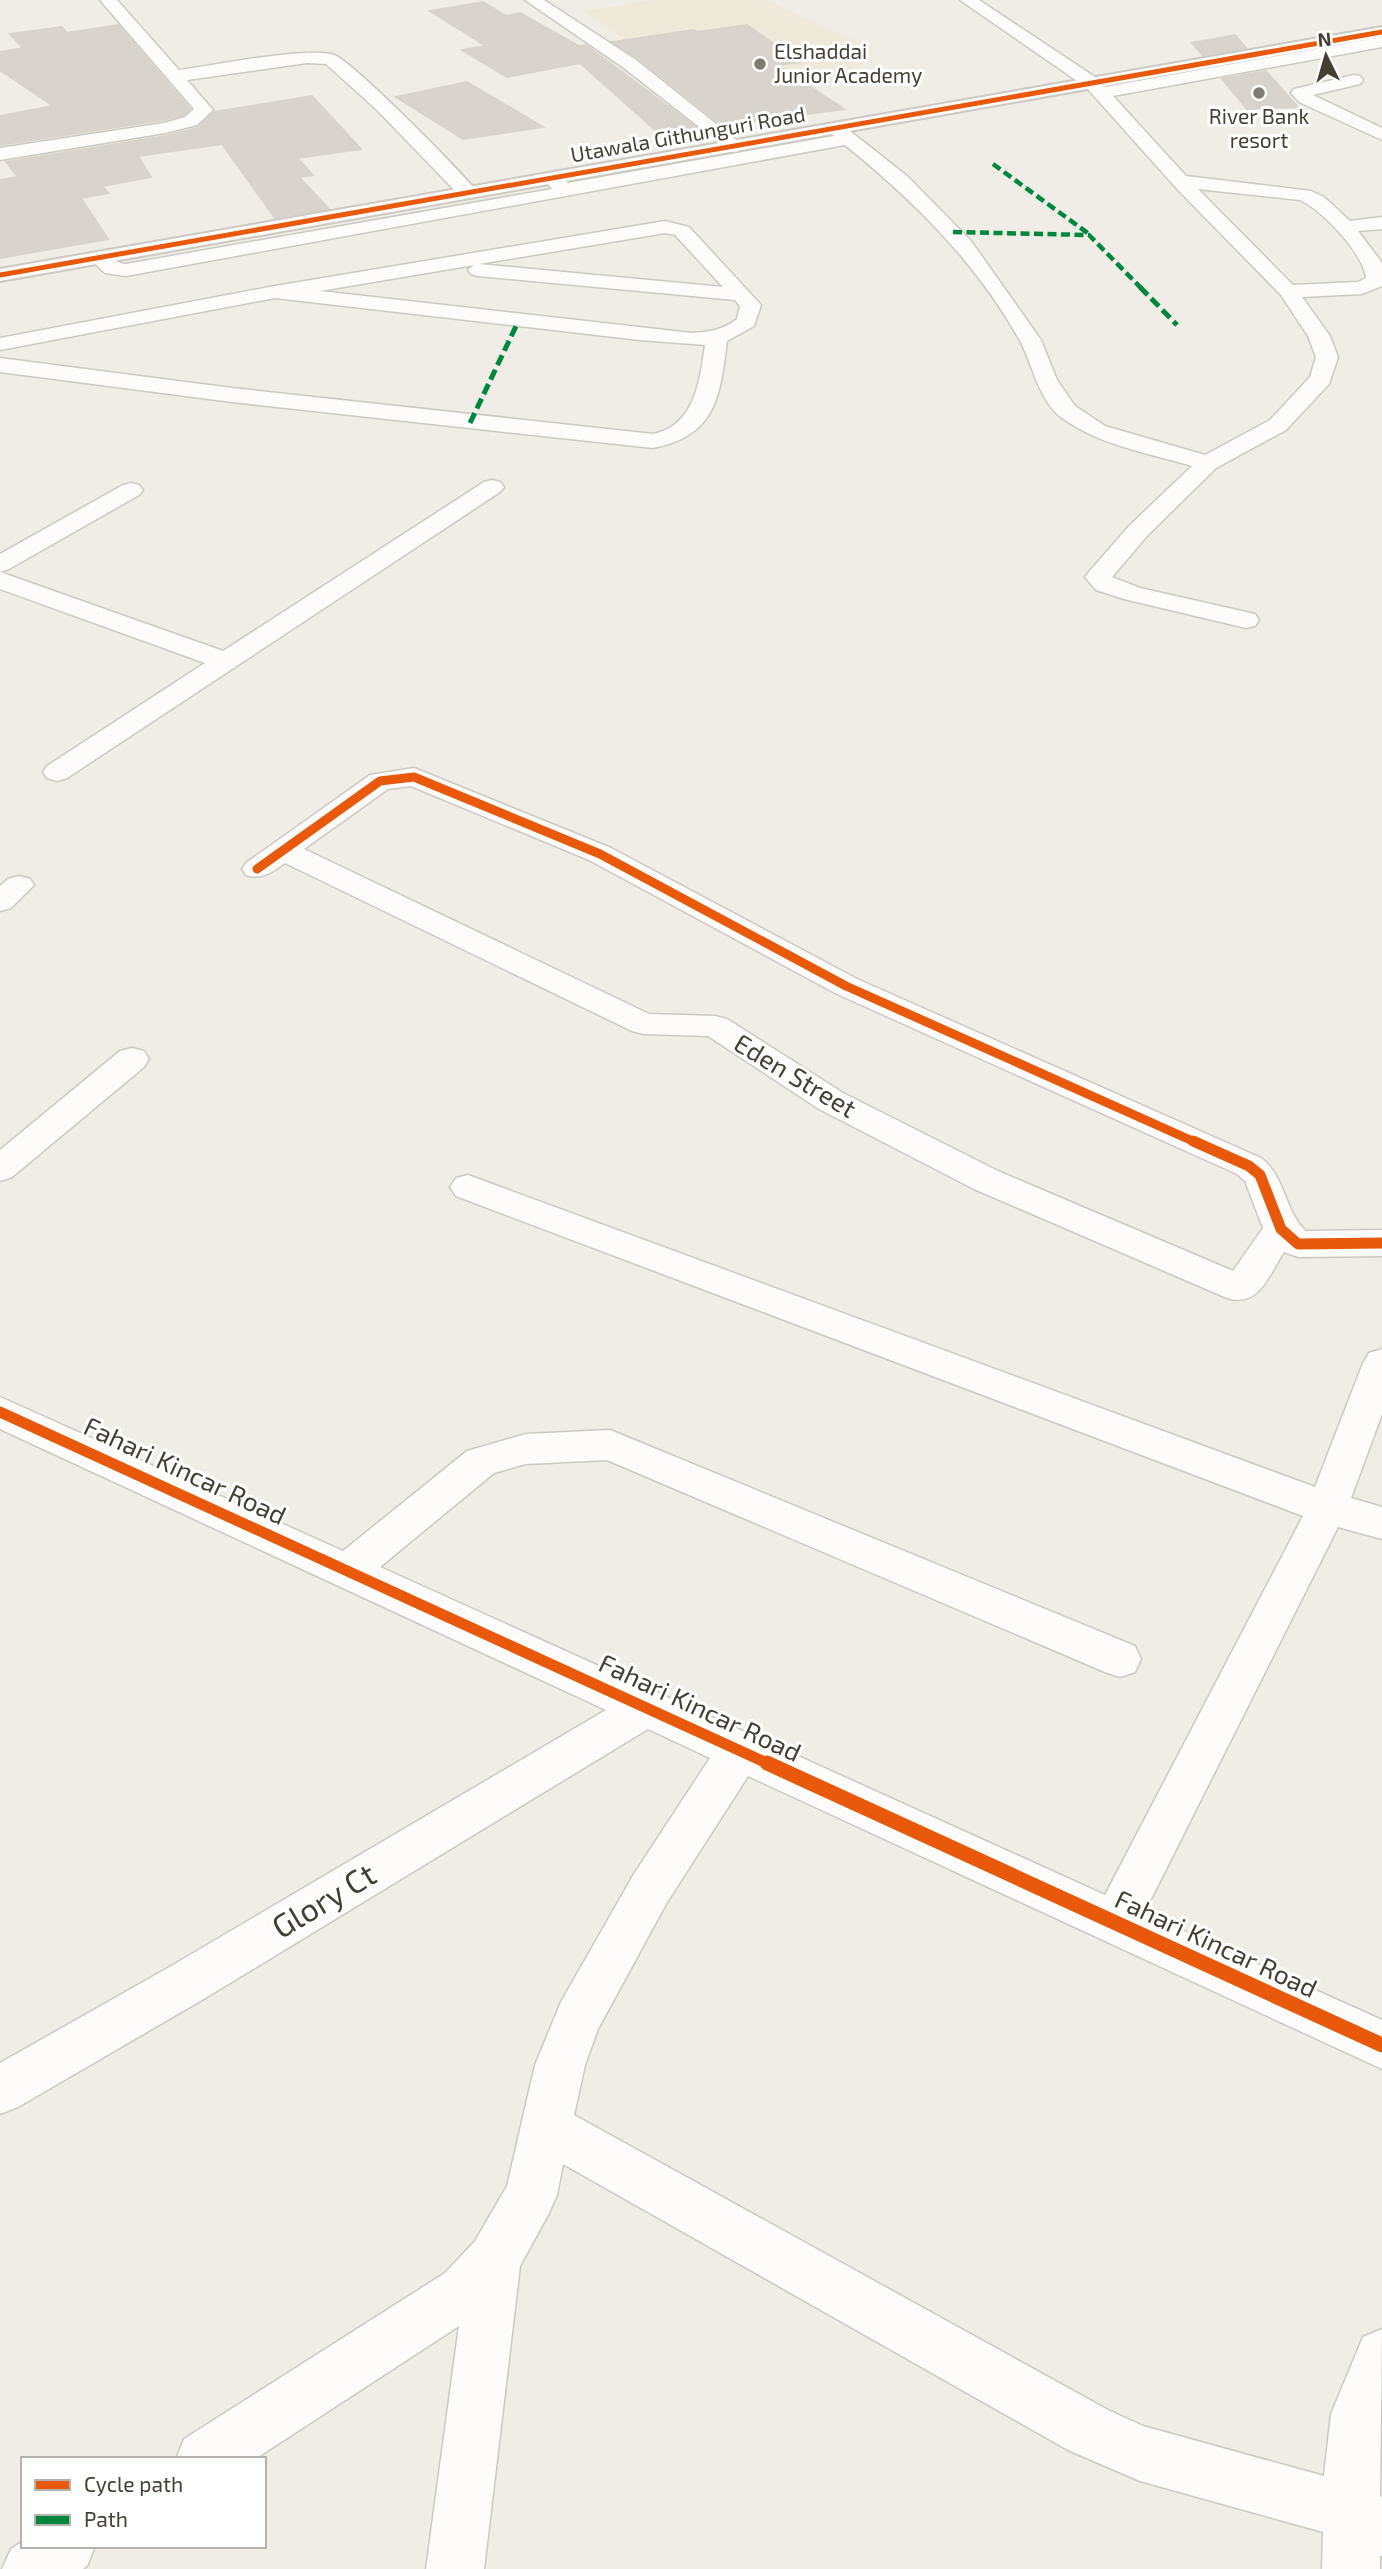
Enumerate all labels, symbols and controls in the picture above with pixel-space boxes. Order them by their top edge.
north arrow [1291,21,1361,91]
text: N [1317,27,1332,51]
place label: Elshaddai Junior Academy [774,38,922,87]
marker: Elshaddai Junior Academy [752,56,768,72]
marker: River Bank resort [1251,85,1267,101]
street label: Utawala Githunguri Road [568,101,807,166]
place label: River Bank resort [1209,103,1310,152]
street label: Eden Street [729,1026,862,1123]
street label: Fahari Kincar Road [80,1409,292,1530]
street label: Fahari Kincar Road [595,1646,807,1767]
street label: Glory Ct [264,1854,382,1945]
street label: Fahari Kincar Road [1111,1882,1323,2003]
legend [21,2457,266,2548]
text: Cycle path [84,2471,183,2496]
text: Path [84,2506,128,2531]

